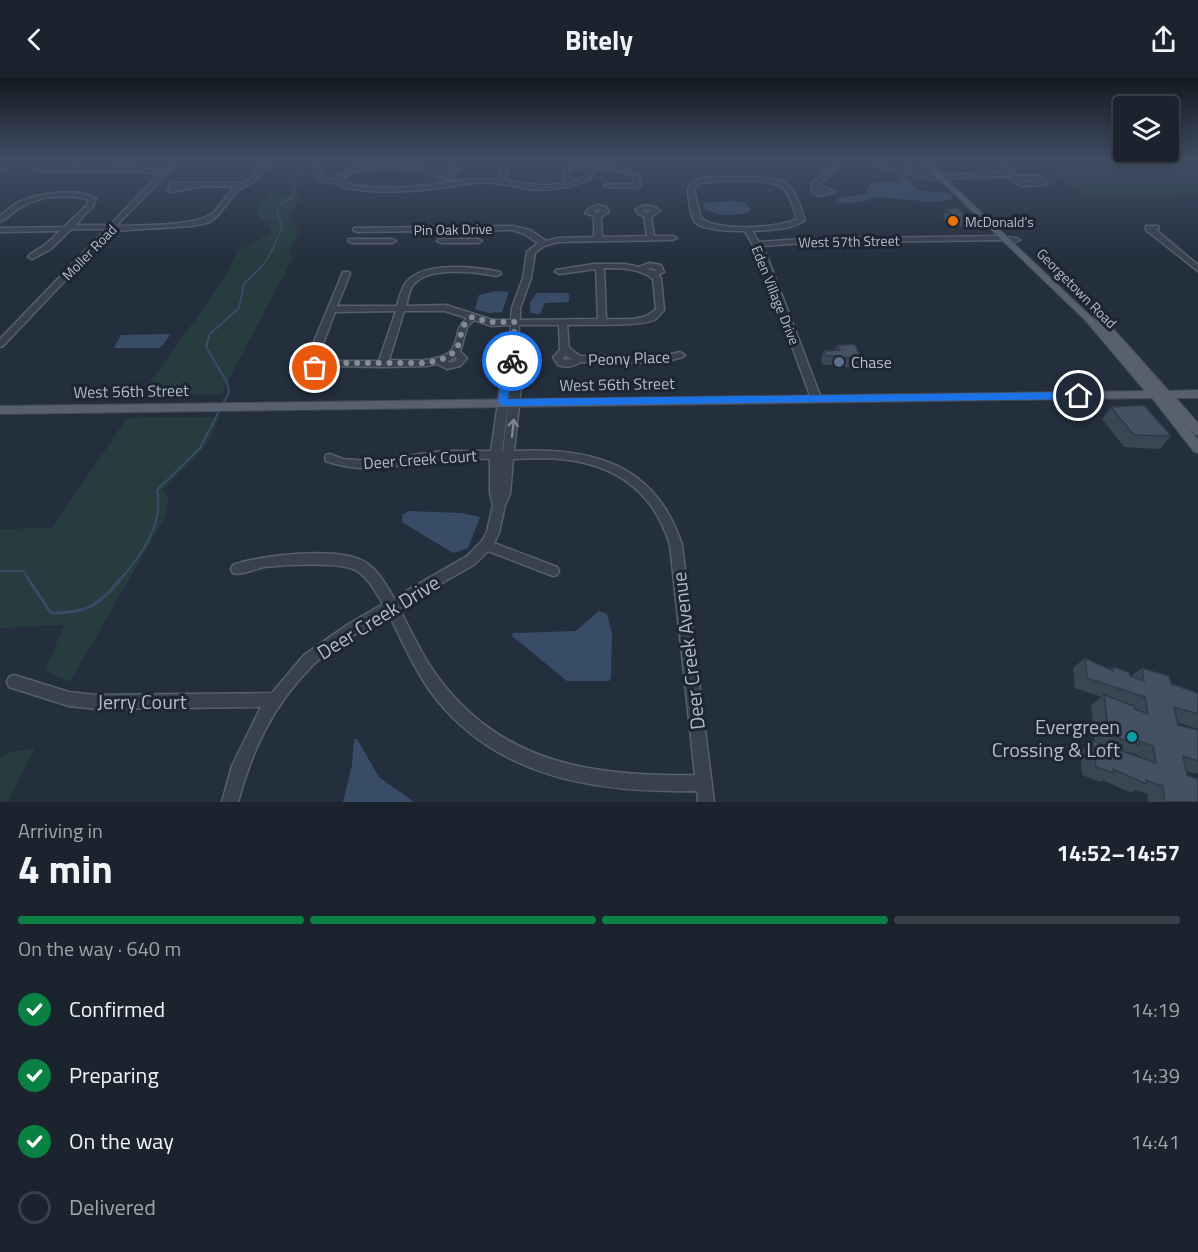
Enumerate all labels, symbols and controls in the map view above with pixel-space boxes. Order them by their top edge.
text: Bitely [565,19,633,60]
icon: back [18,23,51,56]
icon: share [1147,23,1180,56]
map controls [1113,96,1179,162]
button: layers [1113,96,1179,162]
place label: McDonald's [965,211,1034,232]
marker: McDonald's [946,214,960,228]
street label: Pin Oak Drive [414,218,492,240]
street label: Moller Road [57,219,121,285]
street label: West 57th Street [798,230,900,252]
street label: Eden Village Drive [747,242,805,348]
street label: Georgetown Road [1032,243,1122,333]
courier [482,331,542,391]
pin [289,342,340,393]
icon: bike [496,345,529,378]
street label: Peony Place [588,345,670,371]
place label: Chase [851,350,892,374]
icon: bag [298,351,331,384]
marker: Chase [832,355,846,369]
pin [1053,370,1104,421]
street label: West 56th Street [559,371,675,397]
street label: West 56th Street [73,378,189,404]
icon: home [1062,379,1095,412]
one-way arrow [508,419,519,439]
street label: Deer Creek Court [363,443,478,475]
street label: Deer Creek Drive [310,567,446,667]
street label: Deer Creek Avenue [663,570,713,732]
street label: Jerry Court [97,686,187,717]
place label: Evergreen Crossing & Loft [992,711,1120,765]
marker: Evergreen Crossing & Loft [1125,730,1139,744]
text: Arriving in [18,815,103,846]
text: 14:52–14:57 [1057,836,1180,870]
text: 4 min [18,839,113,898]
text: On the way · 640 m [18,933,181,964]
text: Confirmed [69,992,165,1026]
icon: check [18,993,51,1026]
text: 14:19 [1131,994,1180,1025]
text: Preparing [69,1058,159,1092]
icon: check [18,1059,51,1092]
text: 14:39 [1131,1060,1180,1091]
text: On the way [69,1124,174,1158]
icon: check [18,1125,51,1158]
text: 14:41 [1131,1126,1180,1157]
text: Delivered [69,1190,156,1224]

